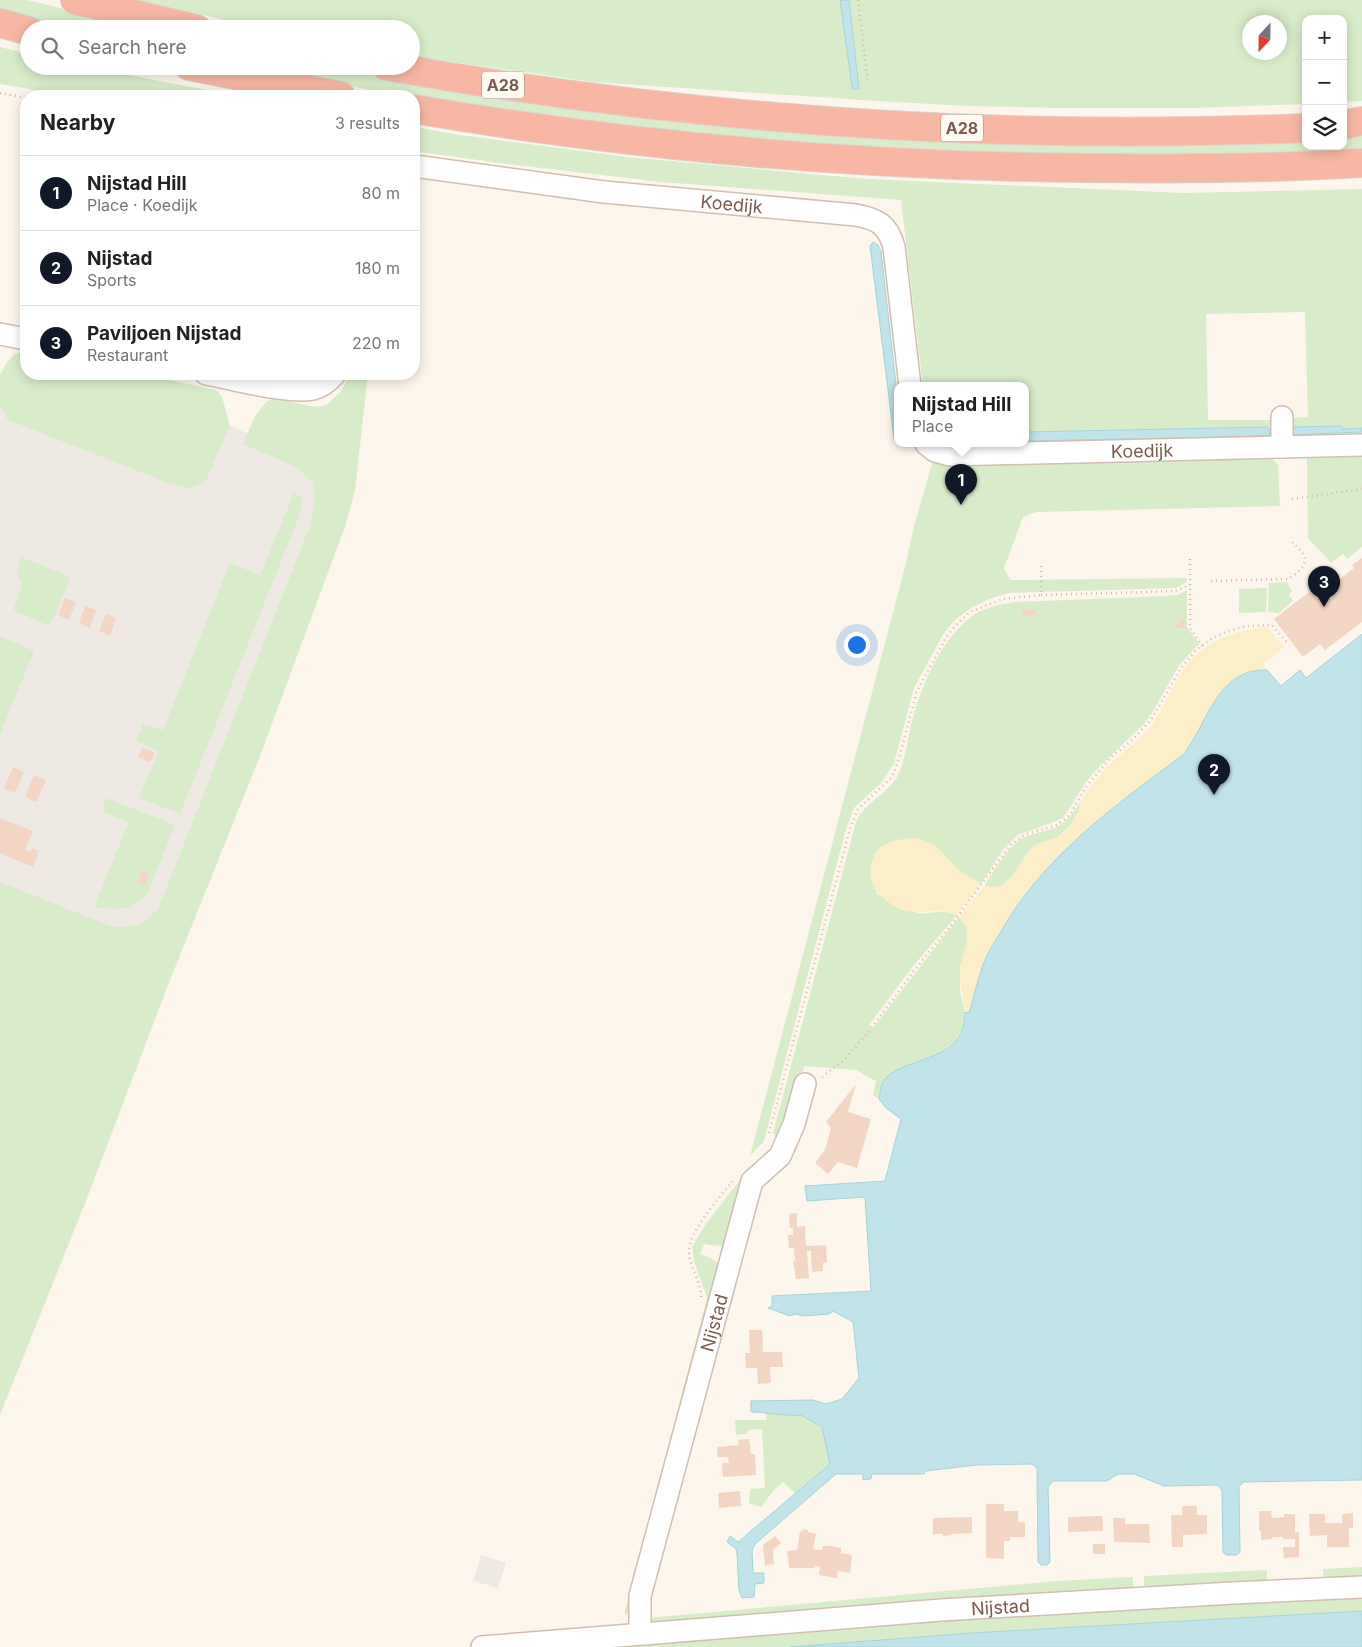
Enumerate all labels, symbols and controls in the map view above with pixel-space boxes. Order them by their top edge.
north arrow [1242,15,1287,60]
map controls [1302,15,1347,150]
button: + [1302,15,1347,60]
search box [20,20,420,75]
icon: search [38,34,66,62]
text: Search here [78,36,187,59]
button: − [1302,60,1347,105]
road number: A28 [482,72,524,98]
button: layers [1302,105,1347,150]
text: Nearby [40,110,115,135]
text: 3 results [335,113,400,133]
road number: A28 [941,115,983,142]
text: Nijstad Hill [87,172,187,195]
text: 1 [53,183,59,203]
text: 80 m [361,183,400,203]
street label: Koedijk [700,190,764,217]
text: Place · Koedijk [87,195,198,215]
text: Nijstad [87,247,152,270]
text: 2 [51,258,61,278]
text: 180 m [355,258,400,278]
text: Sports [87,270,136,290]
text: Paviljoen Nijstad [87,322,241,345]
text: 3 [51,333,61,353]
text: 220 m [352,333,400,353]
text: Restaurant [87,345,168,365]
popup [894,382,1029,447]
text: Nijstad Hill [912,393,1011,416]
text: Place [912,416,953,436]
street label: Koedijk [1111,439,1173,462]
pin: 1 [945,464,977,505]
pin: 3 [1308,566,1340,607]
your location [844,632,870,658]
pin: 2 [1198,754,1230,795]
street label: Nijstad [696,1292,732,1354]
street label: Nijstad [970,1594,1030,1619]

